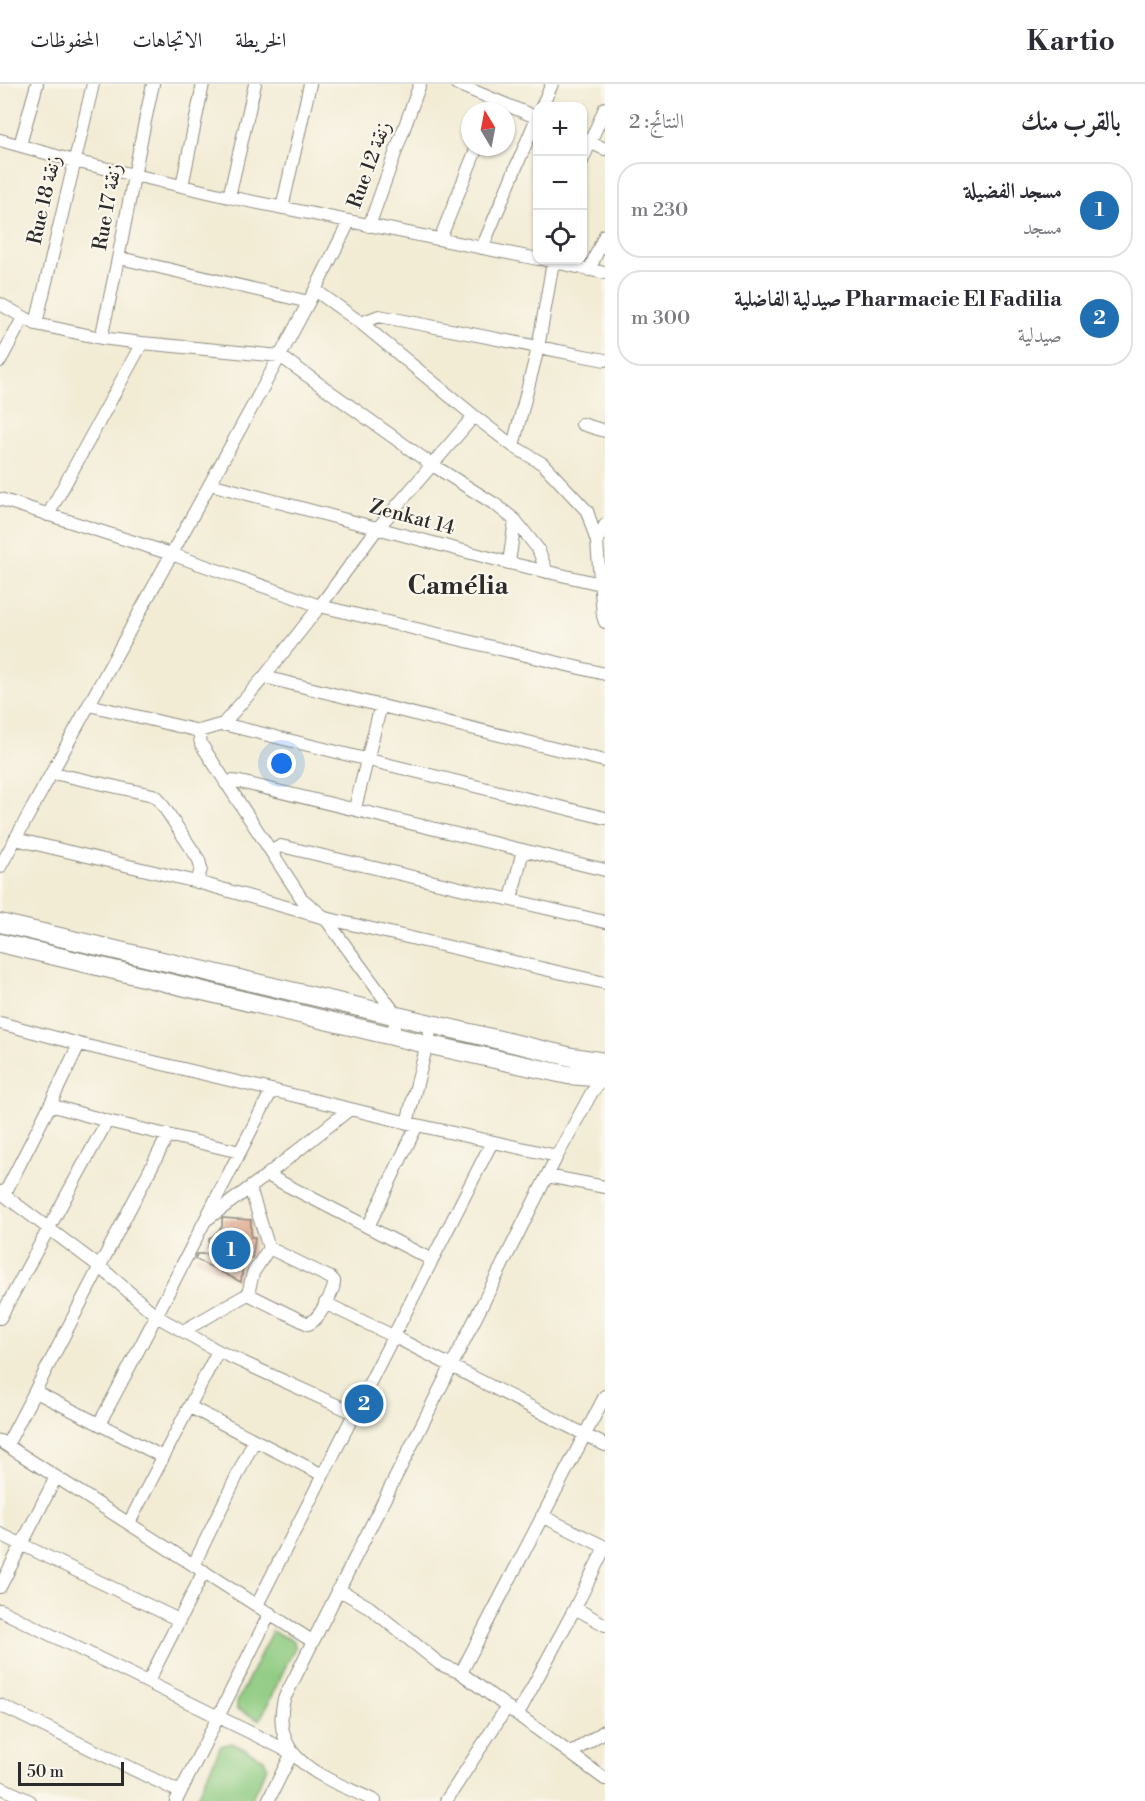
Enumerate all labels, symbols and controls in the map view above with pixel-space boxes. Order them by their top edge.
text: Kartio [1026,24,1115,59]
text: المحفوظات [30,28,99,54]
text: الاتجاهات [132,28,202,54]
text: الخريطة [235,28,286,54]
north arrow [461,102,515,156]
map controls [533,102,587,264]
button: + [533,102,587,156]
text: بالقرب منك [1021,106,1121,138]
text: النتائج: 2 [629,110,684,135]
street label: Rue 12 زنقة [343,118,397,212]
street label: Rue 18 زنقة [23,153,67,247]
button: − [533,156,587,210]
street label: Rue 17 زنقة [88,161,128,253]
text: مسجد الفضيلة [964,178,1062,205]
text: 230 m [631,198,688,223]
text: 1 [1095,198,1104,223]
button: locate [533,210,587,264]
text: مسجد [1023,216,1062,241]
text: Pharmacie El Fadilia صيدلية الفاضلية [734,286,1062,313]
text: 300 m [631,306,690,331]
text: 2 [1093,306,1106,331]
text: صيدلية [1018,324,1062,349]
street label: Zenkat 14 [367,495,457,541]
district label: Camélia [407,570,509,602]
your location [267,749,296,778]
pin: 1 [212,1228,250,1272]
pin: 2 [344,1382,384,1426]
scale bar [18,1759,124,1786]
text: 50 m [27,1762,64,1782]

